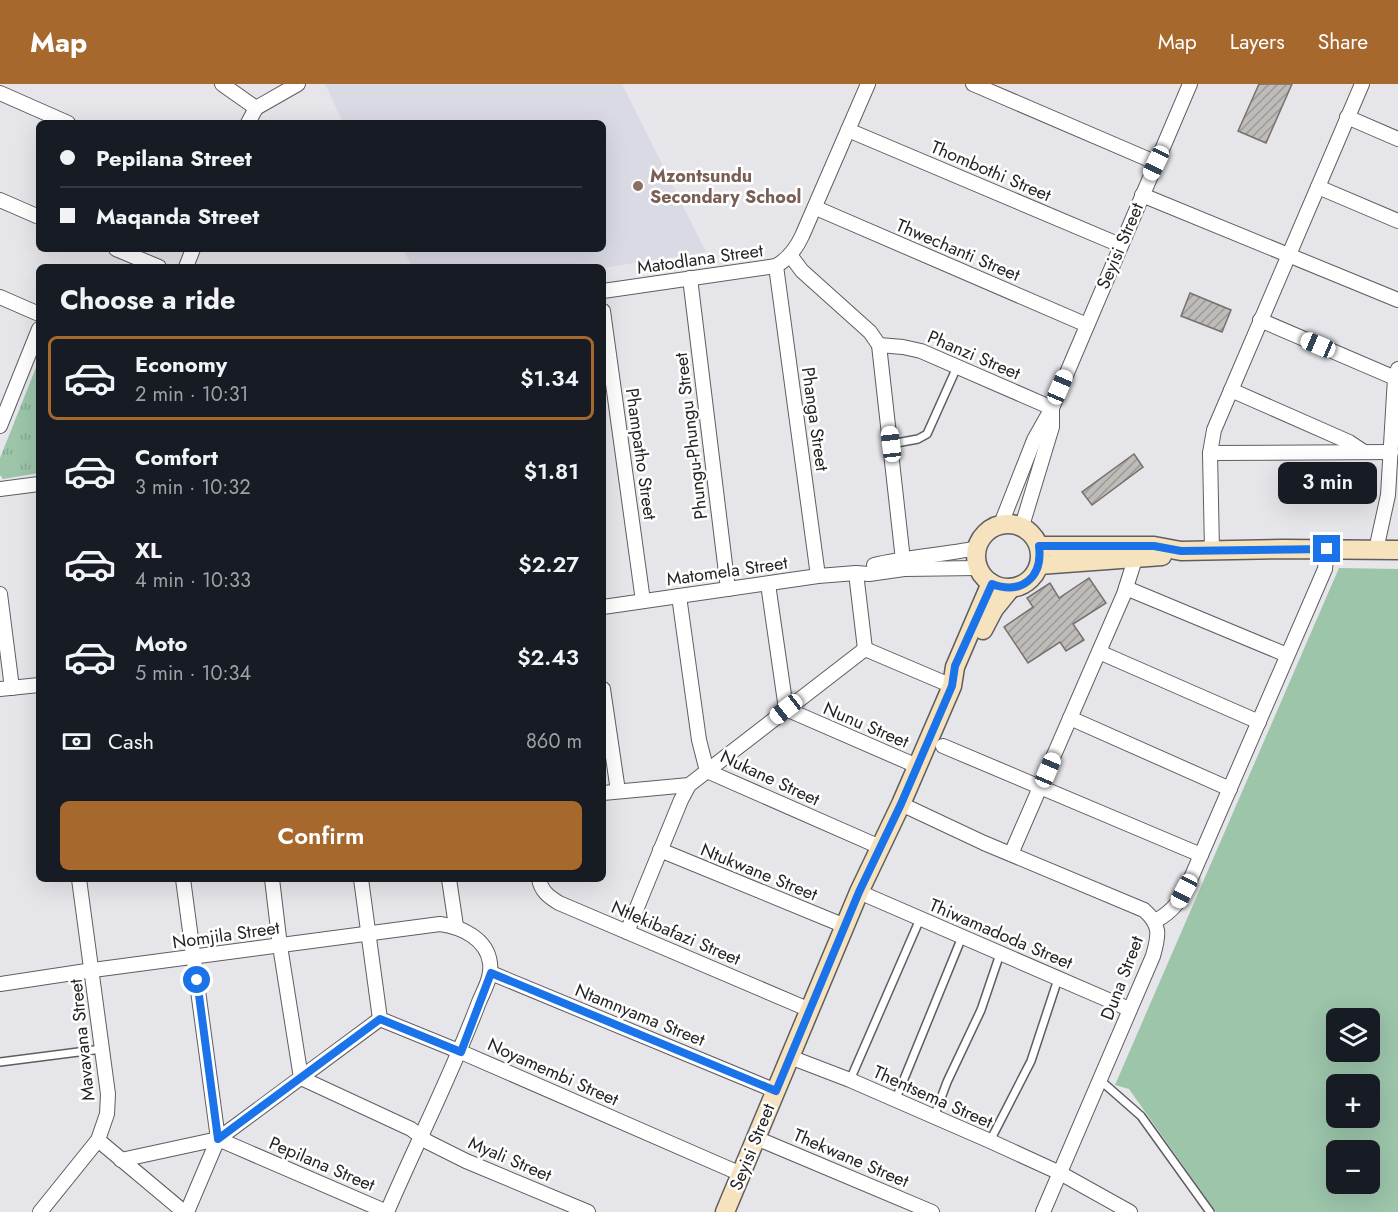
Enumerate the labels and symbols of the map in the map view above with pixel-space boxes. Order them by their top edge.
street label: Thombothi Street [927,134,1056,208]
car [1140,143,1172,183]
place label: Mzontsundu Secondary School [650,163,801,210]
marker: Mzontsundu Secondary School [631,179,645,193]
street label: Seyisi Street [1090,198,1150,293]
street label: Thwechanti Street [892,212,1025,288]
street label: Matodlana Street [635,237,765,281]
street label: Phanzi Street [923,324,1025,387]
car [1298,330,1338,360]
street label: Phungu-Phungu Street [668,350,714,521]
street label: Phanga Street [795,365,835,473]
car [1045,367,1075,407]
street label: Phampatho Street [619,386,663,522]
car [880,425,902,463]
callout: 3 min [1278,462,1376,504]
route end [1313,535,1340,562]
street label: Matomela Street [665,550,790,592]
car [766,691,806,727]
street label: Nunu Street [819,695,913,755]
street label: Nukane Street [716,744,825,813]
car [1033,750,1063,790]
street label: Ntukwane Street [697,837,822,908]
car [1168,871,1200,911]
street label: Thiwamadoda Street [925,892,1077,976]
street label: Ntlekibafazi Street [607,894,745,972]
street label: Nomjila Street [171,915,282,955]
street label: Duna Street [1094,932,1150,1024]
route start [183,966,210,993]
street label: Mavavana Street [63,977,101,1102]
street label: Ntamnyama Street [571,977,709,1053]
street label: Noyamembi Street [483,1032,623,1113]
street label: Thentsema Street [869,1059,998,1135]
street label: Seyisi Street [723,1099,781,1194]
street label: Thekwane Street [789,1122,913,1194]
street label: Pepilana Street [265,1130,380,1198]
street label: Myali Street [464,1130,556,1188]

